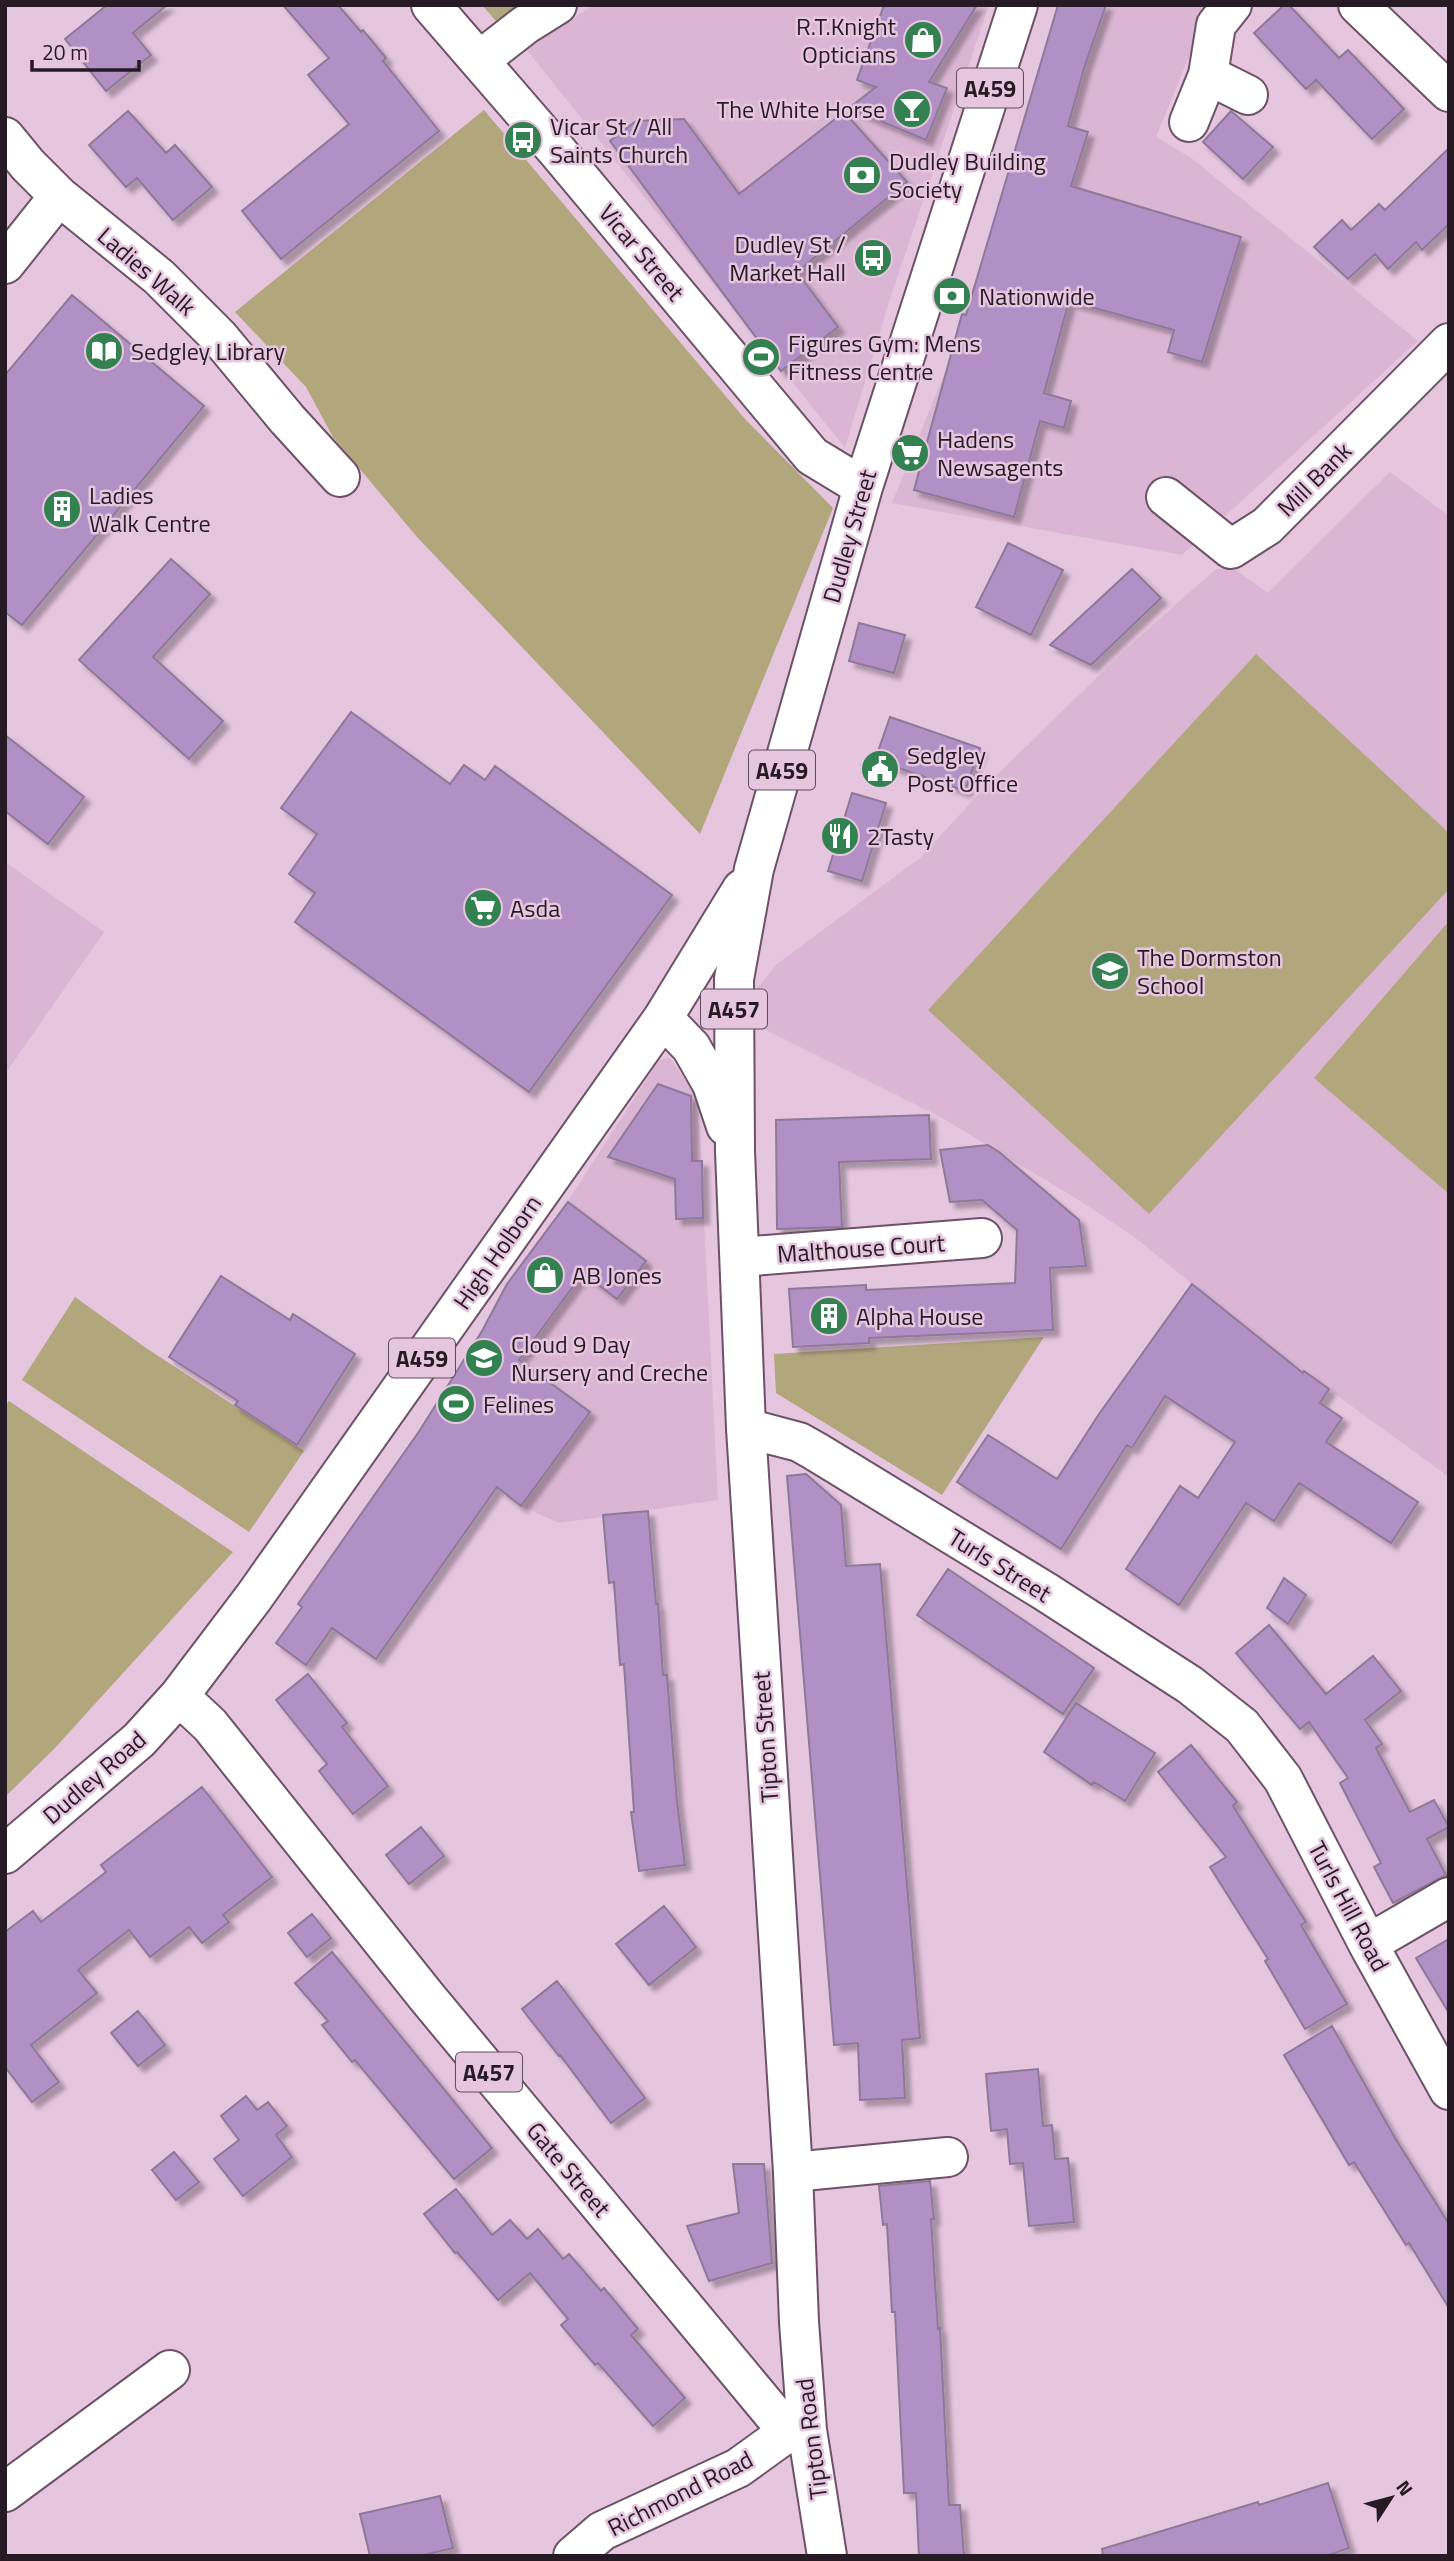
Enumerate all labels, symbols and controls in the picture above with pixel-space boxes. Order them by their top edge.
place label: R.T.Knight Opticians [796,8,897,72]
shop icon: R.T.Knight Opticians [902,19,944,61]
scale bar [32,28,138,72]
text: 20 m [42,36,88,68]
road number: A459 [957,68,1023,108]
bar icon: The White Horse [891,88,933,130]
place label: The White Horse [717,91,885,127]
place label: Vicar St / All Saints Church [550,108,688,172]
bus stop icon: Vicar St / All Saints Church [502,119,544,161]
place label: Dudley Building Society [889,143,1046,207]
bank icon: Dudley Building Society [841,154,883,196]
street label: Vicar Street [591,196,694,309]
street label: Ladies Walk [90,218,204,324]
place label: Dudley St / Market Hall [729,226,846,290]
bus stop icon: Dudley St / Market Hall [852,237,894,279]
bank icon: Nationwide [931,275,973,317]
place label: Nationwide [979,278,1095,314]
place label: Figures Gym: Mens Fitness Centre [788,325,981,389]
library icon: Sedgley Library [83,330,125,372]
place label: Sedgley Library [131,333,285,369]
sports icon: Figures Gym: Mens Fitness Centre [740,336,782,378]
place label: Hadens Newsagents [937,421,1063,485]
supermarket icon: Hadens Newsagents [889,432,931,474]
street label: Mill Bank [1268,433,1360,525]
street label: Dudley Street [813,465,885,607]
place label: Ladies Walk Centre [89,477,211,541]
building icon: Ladies Walk Centre [41,488,83,530]
place label: Sedgley Post Office [907,737,1018,801]
public building icon: Sedgley Post Office [859,748,901,790]
road number: A459 [749,750,815,790]
restaurant icon: 2Tasty [819,815,861,857]
place label: 2Tasty [867,818,935,854]
supermarket icon: Asda [462,887,504,929]
place label: Asda [510,890,560,926]
place label: The Dormston School [1137,939,1282,1003]
school or university icon: The Dormston School [1089,950,1131,992]
road number: A457 [701,990,767,1028]
street label: High Holborn [444,1187,550,1317]
street label: Malthouse Court [776,1224,947,1272]
shop icon: AB Jones [524,1254,566,1296]
place label: AB Jones [572,1257,662,1293]
building icon: Alpha House [808,1295,850,1337]
place label: Alpha House [856,1298,983,1334]
place label: Cloud 9 Day Nursery and Creche [511,1326,708,1390]
school or university icon: Cloud 9 Day Nursery and Creche [463,1337,505,1379]
road number: A459 [389,1338,455,1378]
sports icon: Felines [435,1383,477,1425]
place label: Felines [483,1386,554,1422]
street label: Turls Street [942,1519,1059,1611]
street label: Tipton Street [742,1670,788,1804]
street label: Dudley Road [34,1722,154,1832]
street label: Turls Hill Road [1299,1834,1399,1978]
road number: A457 [456,2052,522,2092]
street label: Gate Street [518,2114,620,2225]
street label: Tipton Road [786,2376,836,2502]
street label: Richmond Road [601,2441,759,2545]
north arrow [1356,2463,1426,2533]
text: N [1390,2474,1421,2502]

